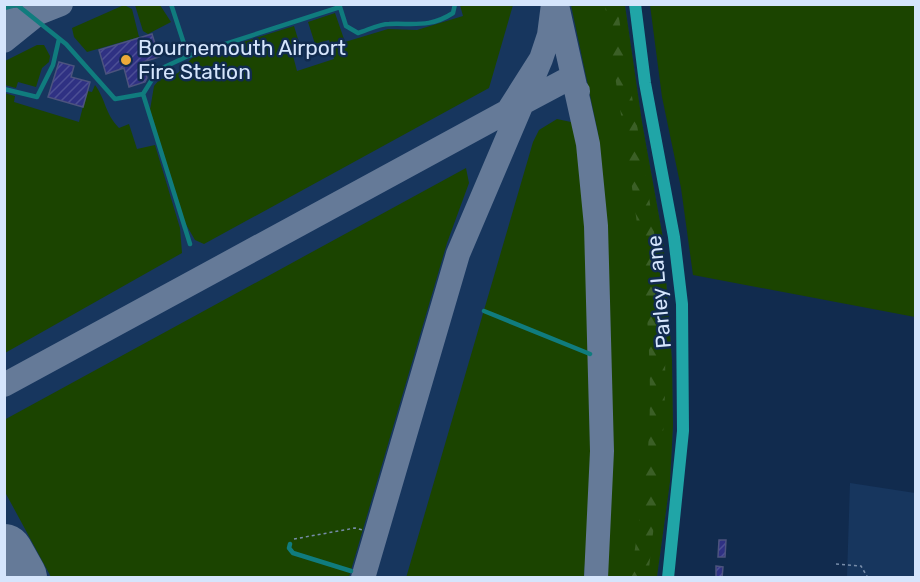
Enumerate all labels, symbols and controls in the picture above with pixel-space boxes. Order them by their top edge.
place label: Bournemouth Airport Fire Station [138,35,346,84]
marker: Bournemouth Airport Fire Station [119,53,133,67]
street label: Parley Lane [641,234,676,350]

